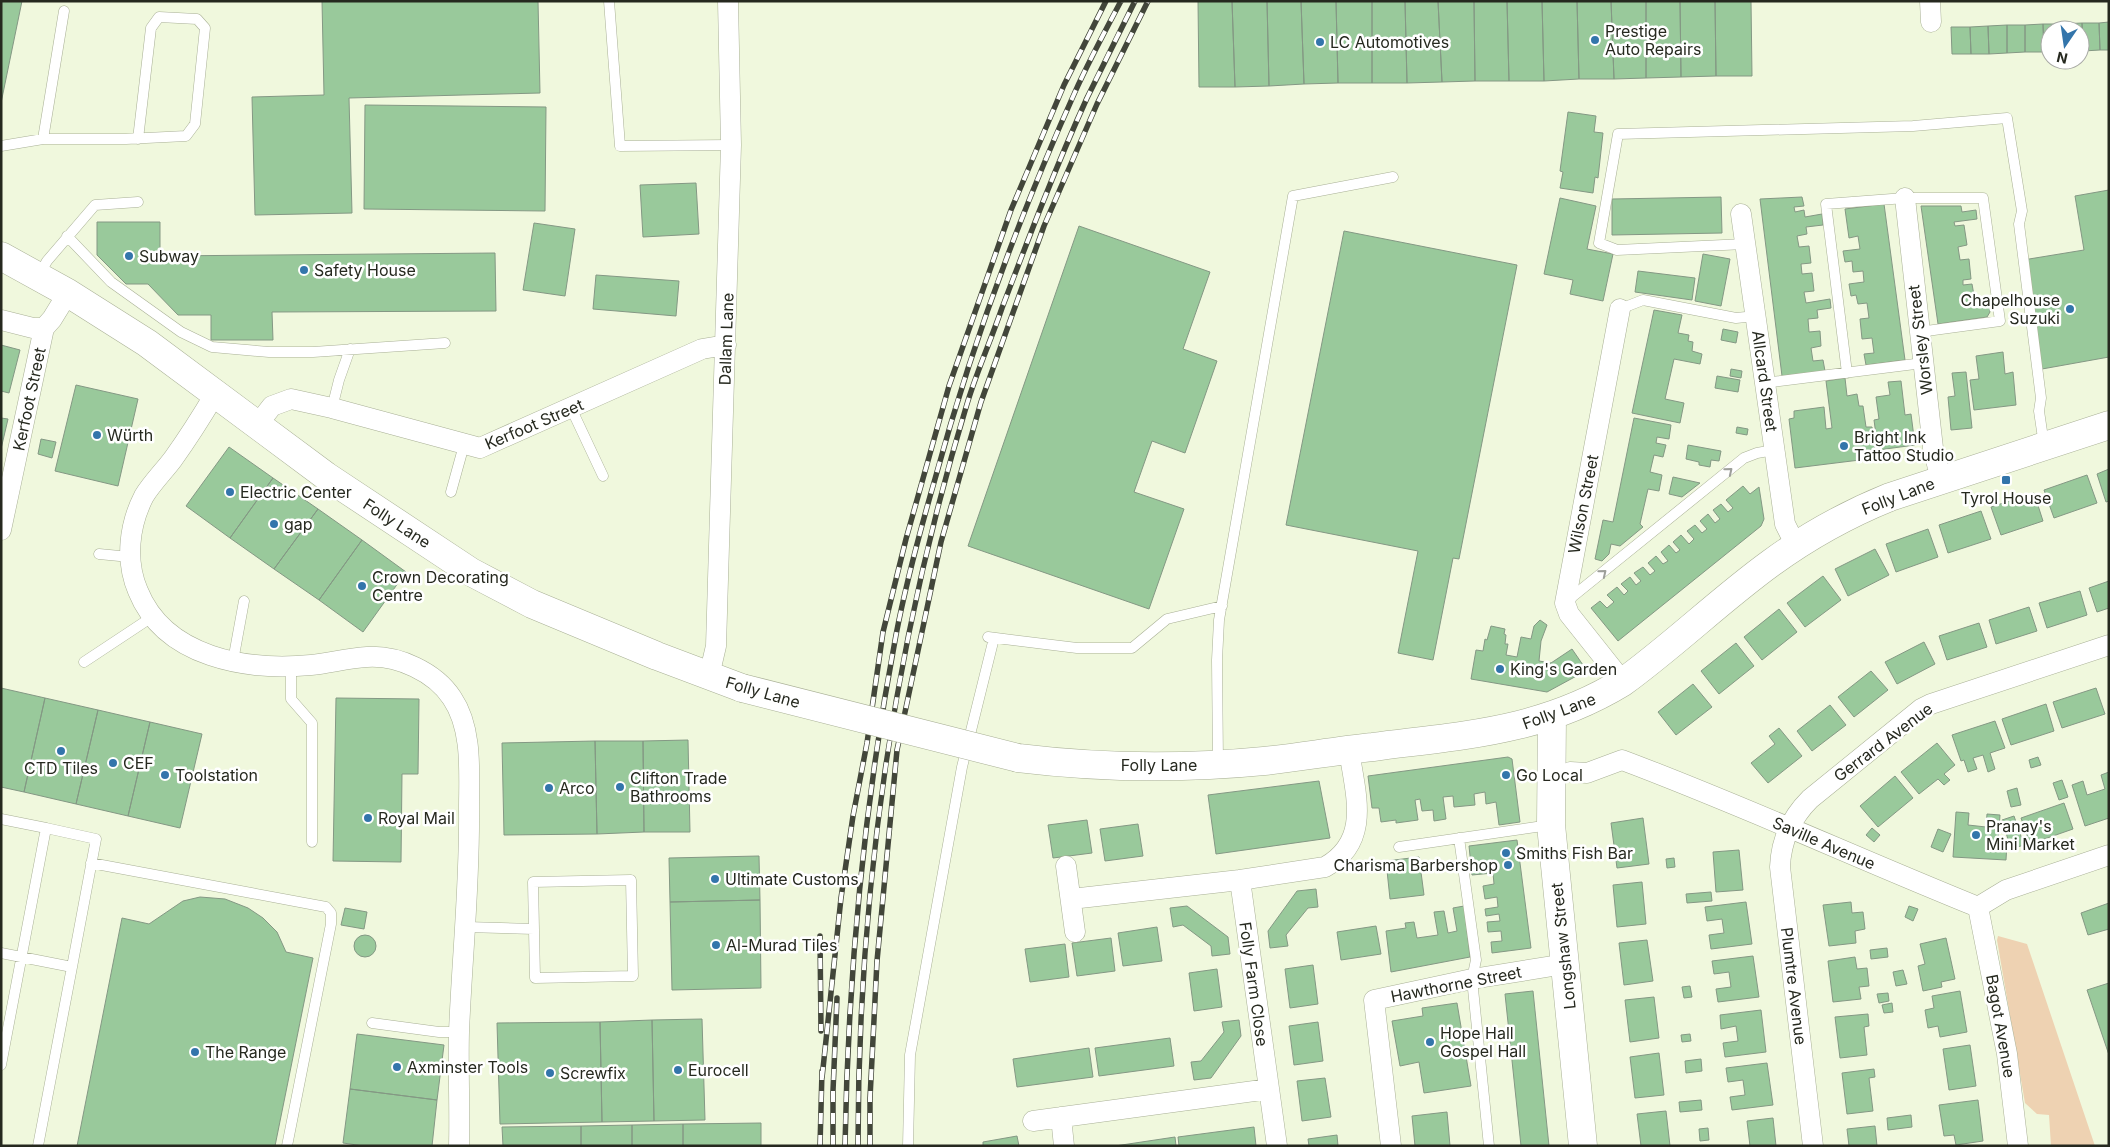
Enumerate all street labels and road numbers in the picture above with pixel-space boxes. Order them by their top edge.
street label: Worsley Street [1903,284,1937,396]
street label: Dallam Lane [714,292,738,386]
street label: Allcard Street [1748,329,1782,433]
street label: Kerfoot Street [8,345,50,453]
street label: Kerfoot Street [482,394,586,454]
street label: Wilson Street [1564,453,1602,555]
street label: Folly Lane [1859,473,1937,519]
street label: Folly Lane [359,494,435,552]
street label: Folly Lane [723,672,803,712]
street label: Folly Lane [1520,689,1598,733]
street label: Gerrard Avenue [1830,698,1936,786]
street label: Folly Lane [1121,755,1197,775]
street label: Saville Avenue [1770,812,1878,874]
street label: Longshaw Street [1546,882,1580,1010]
street label: Folly Farm Close [1235,920,1273,1048]
street label: Plumtre Avenue [1777,926,1811,1046]
street label: Hawthorne Street [1389,961,1523,1007]
street label: Bagot Avenue [1982,973,2020,1079]

